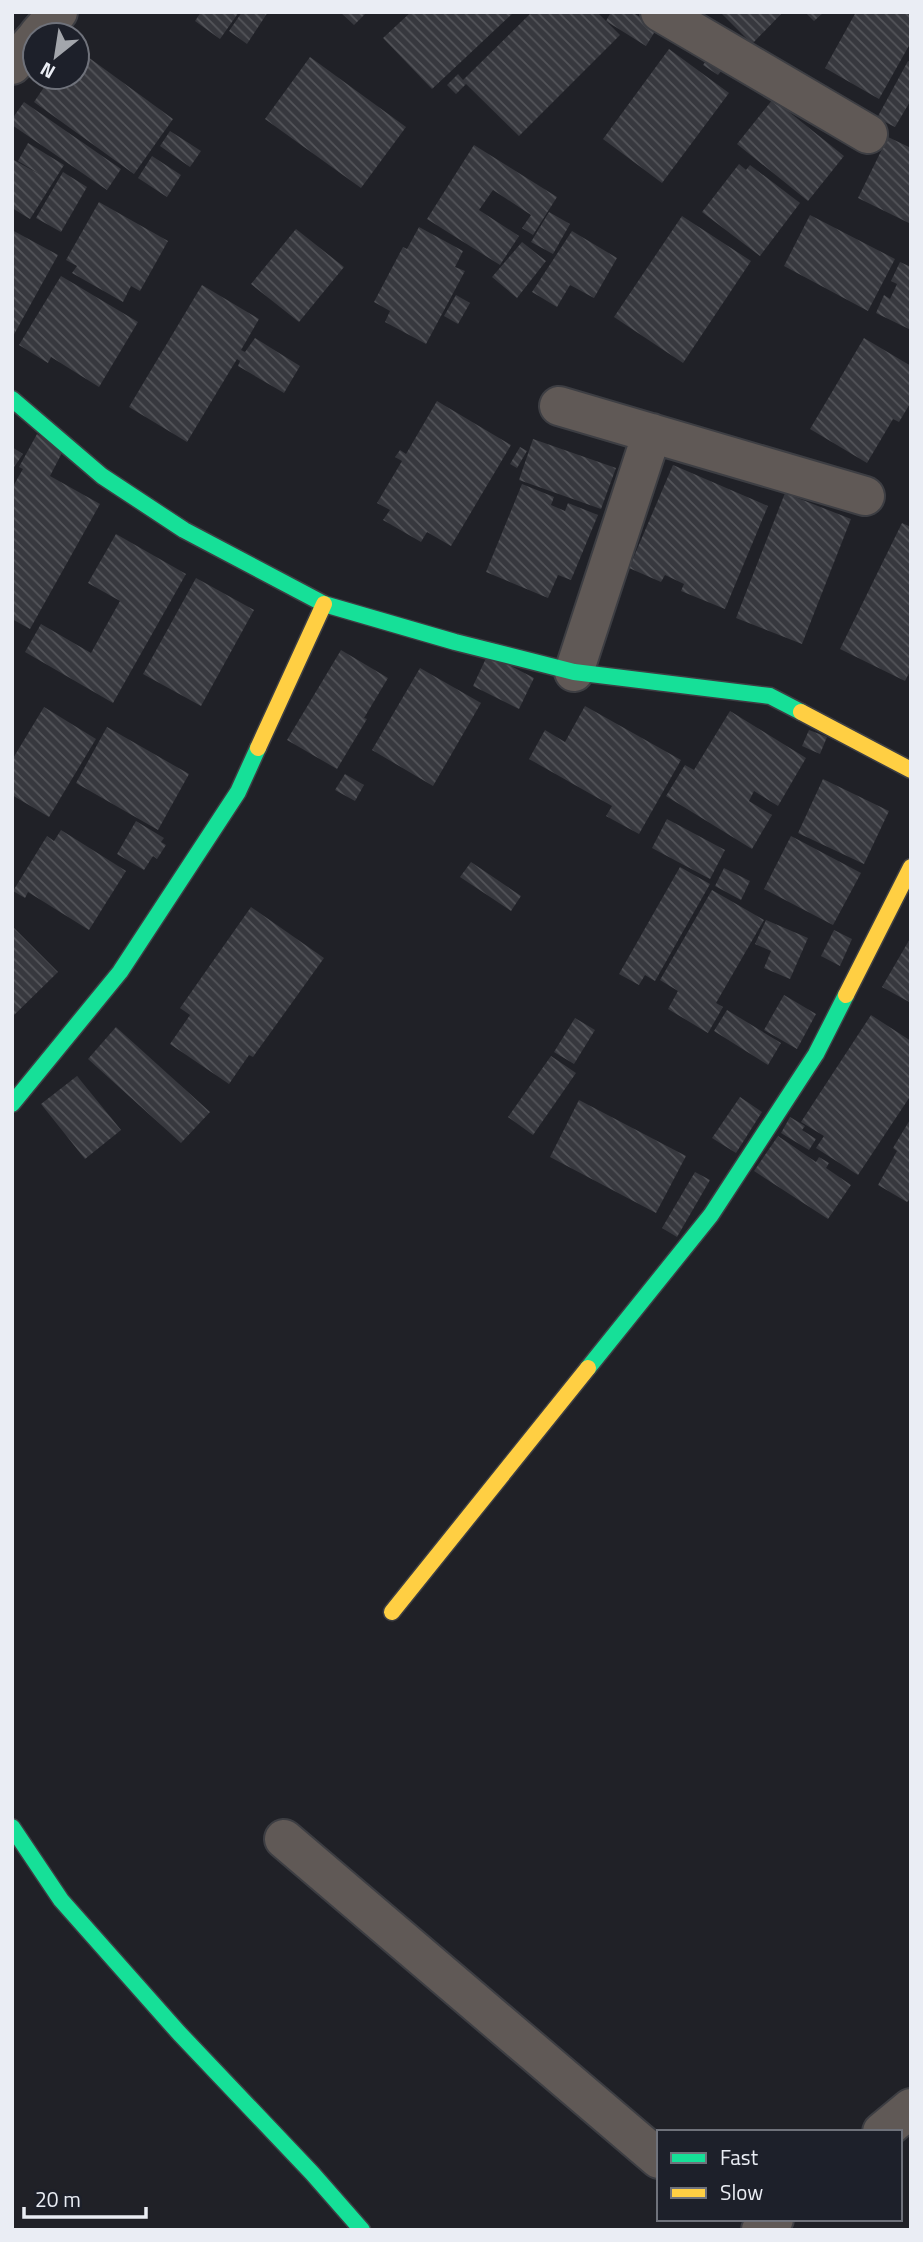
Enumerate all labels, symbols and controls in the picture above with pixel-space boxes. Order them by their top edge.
north arrow [21,21,91,91]
text: N [34,55,60,87]
legend [657,2130,902,2221]
text: Fast [720,2141,759,2173]
scale bar [24,2176,147,2220]
text: Slow [720,2176,763,2208]
text: 20 m [35,2183,81,2215]

